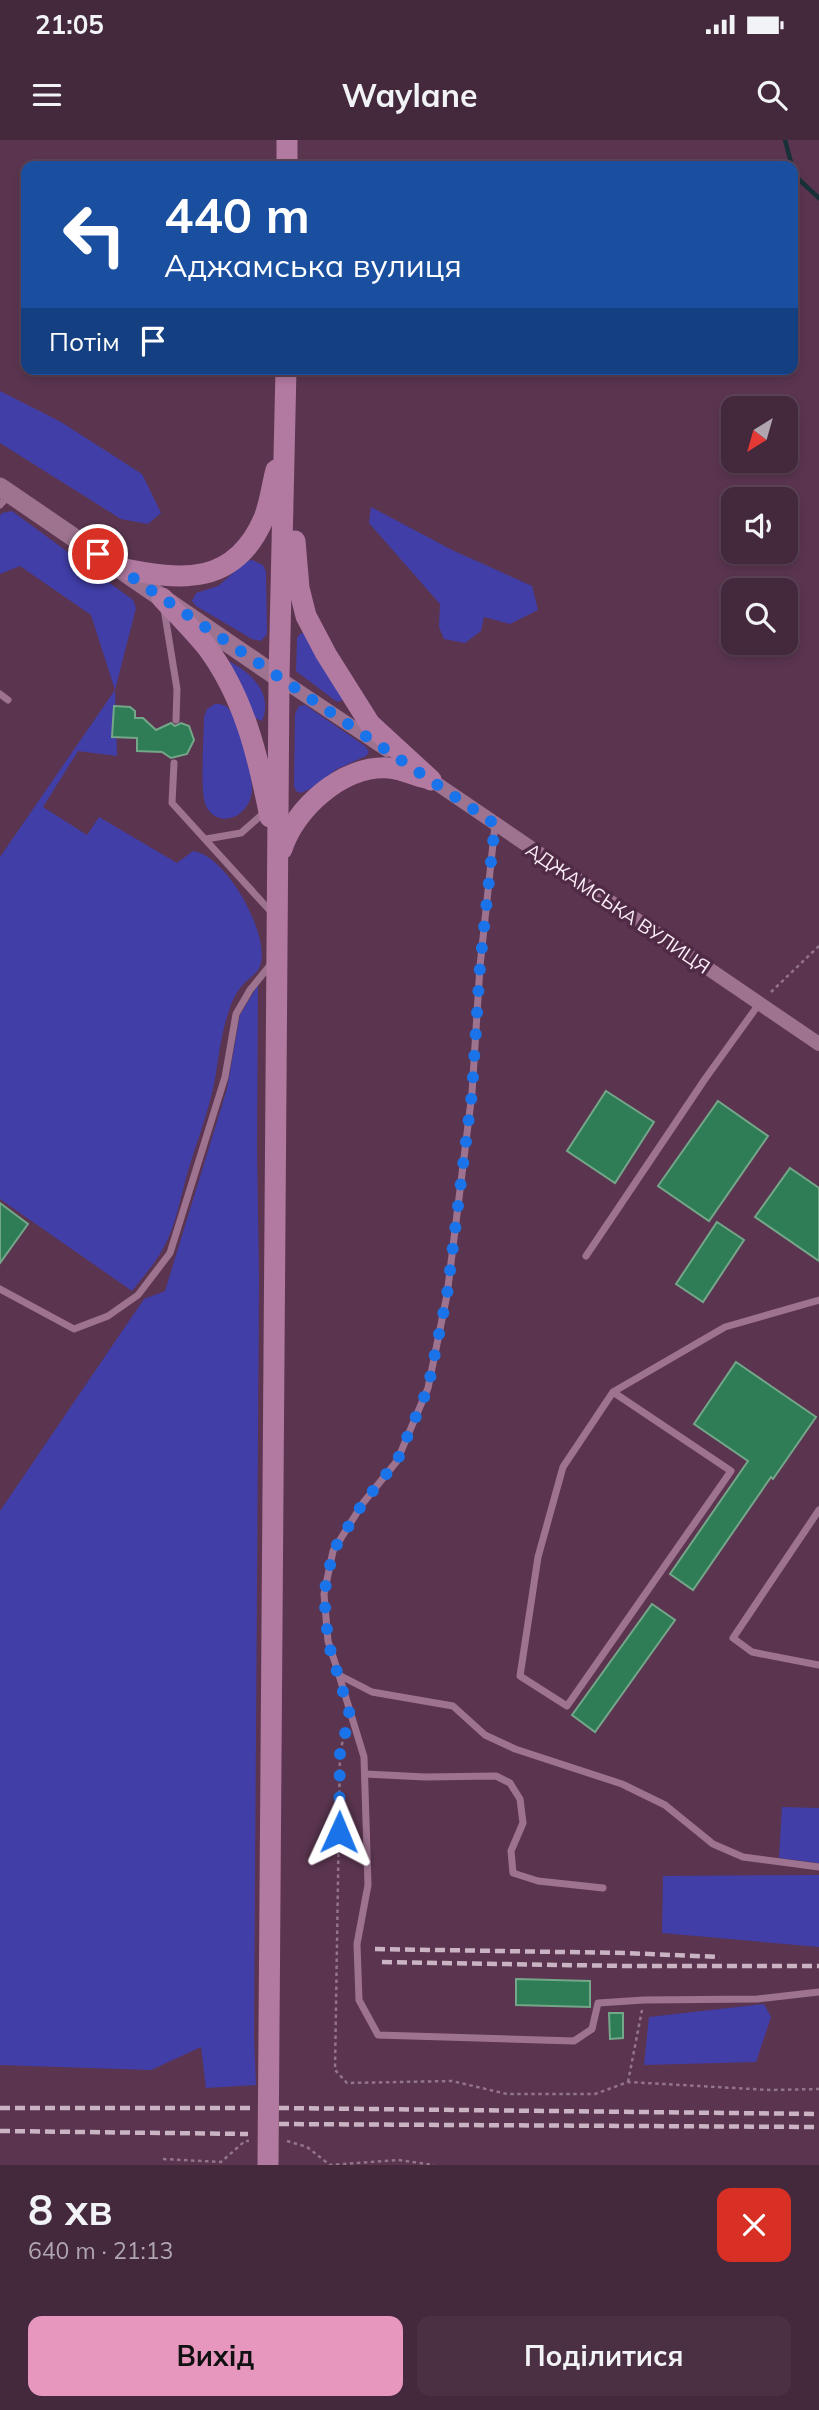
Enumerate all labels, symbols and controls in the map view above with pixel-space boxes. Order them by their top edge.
text: 21:05 [35,8,104,41]
text: Waylane [341,75,478,115]
icon: menu [28,76,66,114]
icon: search [753,76,791,114]
text: 440 m [164,184,310,245]
icon: left [49,189,140,280]
text: Аджамська вулиця [164,245,462,285]
icon: arrive [134,322,172,360]
text: Потім [49,325,120,358]
north arrow [721,396,798,472]
map controls [721,396,798,655]
button: sound [721,487,798,564]
pin [68,524,128,584]
icon: arrive [79,535,117,573]
button: search [721,578,798,655]
street label: АДЖАМСЬКА ВУЛИЦЯ [521,837,715,979]
position arrow [302,1795,376,1869]
text: 8 хв [28,2183,113,2236]
button: close [717,2188,791,2262]
text: 640 m · 21:13 [28,2236,173,2265]
button: Вихід [28,2316,403,2396]
button: Поділитися [417,2316,791,2396]

